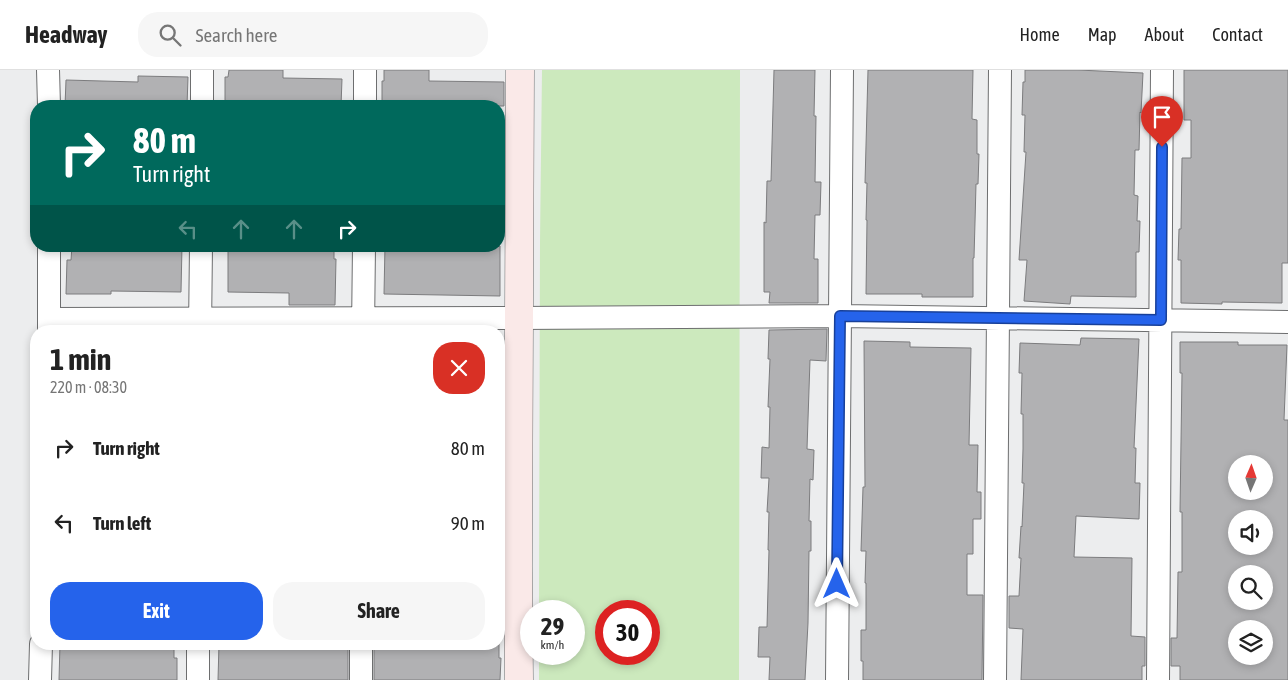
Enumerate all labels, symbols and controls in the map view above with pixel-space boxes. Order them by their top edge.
search box [138,12,488,57]
text: Headway [25,21,108,48]
icon: search [156,21,184,49]
text: Search here [196,24,277,46]
text: Home [1020,24,1060,45]
text: Map [1088,24,1117,45]
text: About [1145,24,1184,45]
text: Contact [1212,24,1263,45]
pin [1141,96,1183,147]
icon: arrive [1148,103,1176,131]
icon: right [50,120,115,185]
text: 80 m [133,120,196,160]
text: Turn right [133,161,210,187]
icon: left [174,215,202,243]
icon: ahead [227,215,255,243]
icon: ahead [280,215,308,243]
icon: right [333,215,361,243]
text: 1 min [50,342,111,376]
button: close [433,342,485,394]
text: 220 m · 08:30 [50,378,127,396]
icon: right [50,434,78,462]
text: Turn right [93,437,160,459]
text: 80 m [451,437,485,459]
north arrow [1228,455,1272,500]
map controls [1228,455,1273,665]
icon: left [50,509,78,537]
button: sound [1228,510,1273,555]
text: Turn left [93,512,151,534]
text: 90 m [451,512,485,534]
position arrow [810,557,862,609]
button: search [1228,565,1273,610]
button: Exit [50,582,263,640]
button: Share [273,582,485,640]
speed limit sign: 30 [595,600,660,665]
text: 29 [541,612,564,640]
button: layers [1228,620,1273,665]
text: km/h [541,638,564,652]

